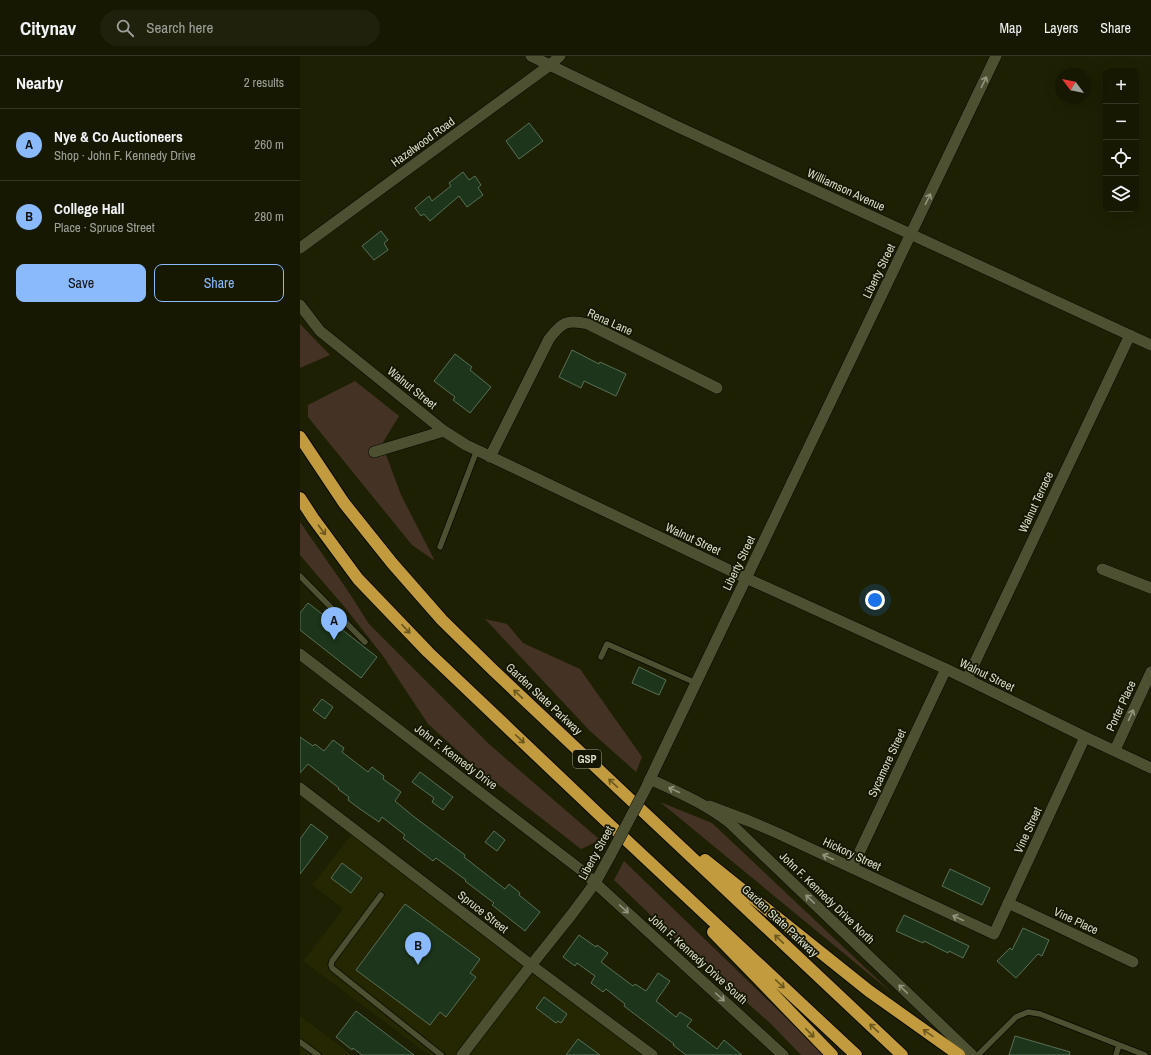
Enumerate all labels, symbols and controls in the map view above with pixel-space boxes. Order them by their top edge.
search box [100,10,380,46]
text: Citynav [20,15,76,41]
icon: search [114,17,136,39]
text: Search here [146,17,213,38]
text: Map [1000,19,1022,37]
text: Layers [1044,19,1078,37]
text: Share [1100,19,1131,37]
north arrow [1055,68,1091,104]
map controls [1103,68,1139,212]
button: + [1103,68,1139,104]
text: Nearby [16,71,63,94]
text: 2 results [244,74,284,91]
one-way arrow [981,76,988,88]
button: − [1103,104,1139,140]
street label: Hazelwood Road [388,114,458,170]
text: Nye & Co Auctioneers [54,126,183,147]
text: A [25,136,33,153]
text: 260 m [254,136,284,153]
button: locate [1103,140,1139,176]
text: Shop · John F. Kennedy Drive [54,147,196,164]
street label: Williamson Avenue [805,165,887,215]
button: layers [1103,176,1139,212]
one-way arrow [925,193,932,205]
text: College Hall [54,198,124,219]
text: B [25,208,33,225]
text: 280 m [254,208,284,225]
text: Place · Spruce Street [54,219,155,236]
street label: Liberty Street [859,241,899,301]
button: Save [16,264,146,302]
button: Share [154,264,284,302]
street label: Rena Lane [585,305,635,339]
street label: Walnut Street [384,363,440,413]
street label: Walnut Terrace [1015,469,1057,535]
street label: Walnut Street [663,519,723,559]
one-way arrow [318,525,326,536]
street label: Liberty Street [719,533,759,593]
your location [865,590,885,610]
pin: A [321,607,347,640]
one-way arrow [401,624,410,634]
street label: Walnut Street [957,655,1017,695]
street label: Garden State Parkway [502,659,586,739]
street label: Porter Place [1102,678,1140,734]
one-way arrow [513,689,523,699]
one-way arrow [1128,709,1135,721]
street label: John F. Kennedy Drive [411,721,501,793]
street label: Sycamore Street [864,726,910,800]
one-way arrow [515,735,525,744]
road number: GSP [573,750,601,768]
one-way arrow [607,779,618,788]
one-way arrow [668,786,680,793]
street label: Vine Street [1010,804,1046,856]
street label: Liberty Street [575,823,617,883]
street label: Hickory Street [820,834,884,875]
street label: John F. Kennedy Drive North [776,848,878,948]
one-way arrow [822,853,834,860]
street label: Garden State Parkway [738,881,822,961]
street label: Spruce Street [454,887,512,937]
one-way arrow [805,894,815,904]
one-way arrow [618,904,628,913]
street label: Vine Place [1051,904,1101,938]
street label: John F. Kennedy Drive South [645,910,751,1008]
one-way arrow [953,914,965,921]
pin: B [405,932,431,965]
one-way arrow [774,935,784,944]
one-way arrow [775,979,785,989]
one-way arrow [898,984,908,994]
one-way arrow [714,992,725,1001]
one-way arrow [869,1024,879,1033]
one-way arrow [806,1028,815,1038]
one-way arrow [922,1029,933,1037]

